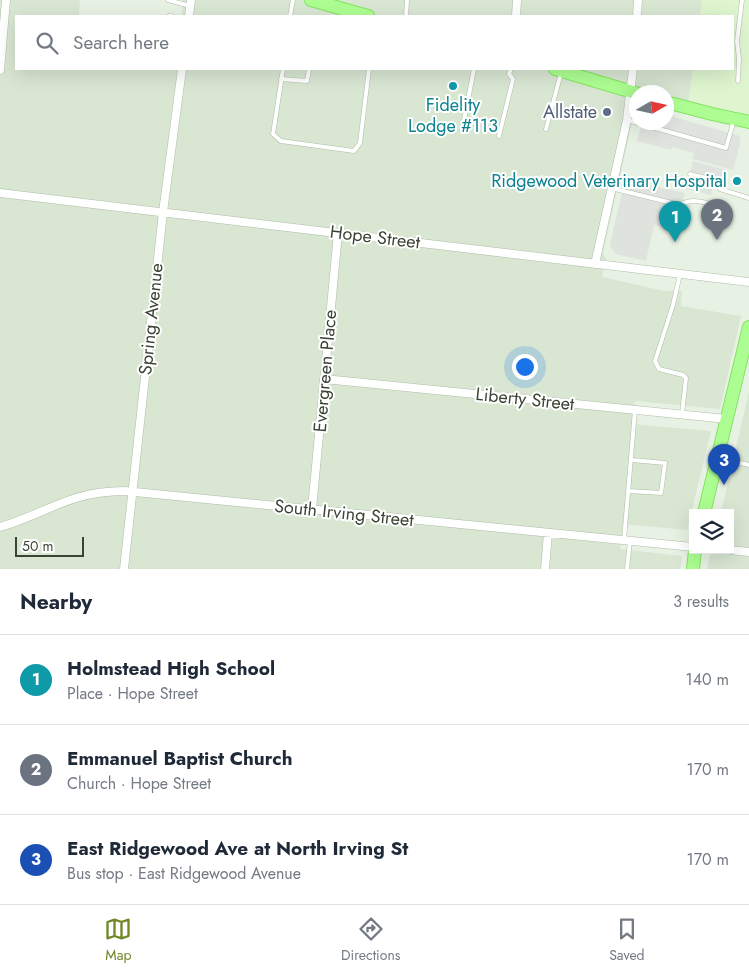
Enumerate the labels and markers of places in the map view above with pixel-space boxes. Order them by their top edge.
marker: Fidelity Lodge #113 [447,80,459,92]
place label: Fidelity Lodge #113 [408,92,498,139]
place label: Allstate [543,99,597,125]
marker: Allstate [601,106,613,118]
place label: Ridgewood Veterinary Hospital [491,168,727,194]
marker: Ridgewood Veterinary Hospital [731,175,743,187]
pin: 2 [701,199,733,240]
pin: 1 [659,201,691,242]
pin: 3 [708,444,740,485]

